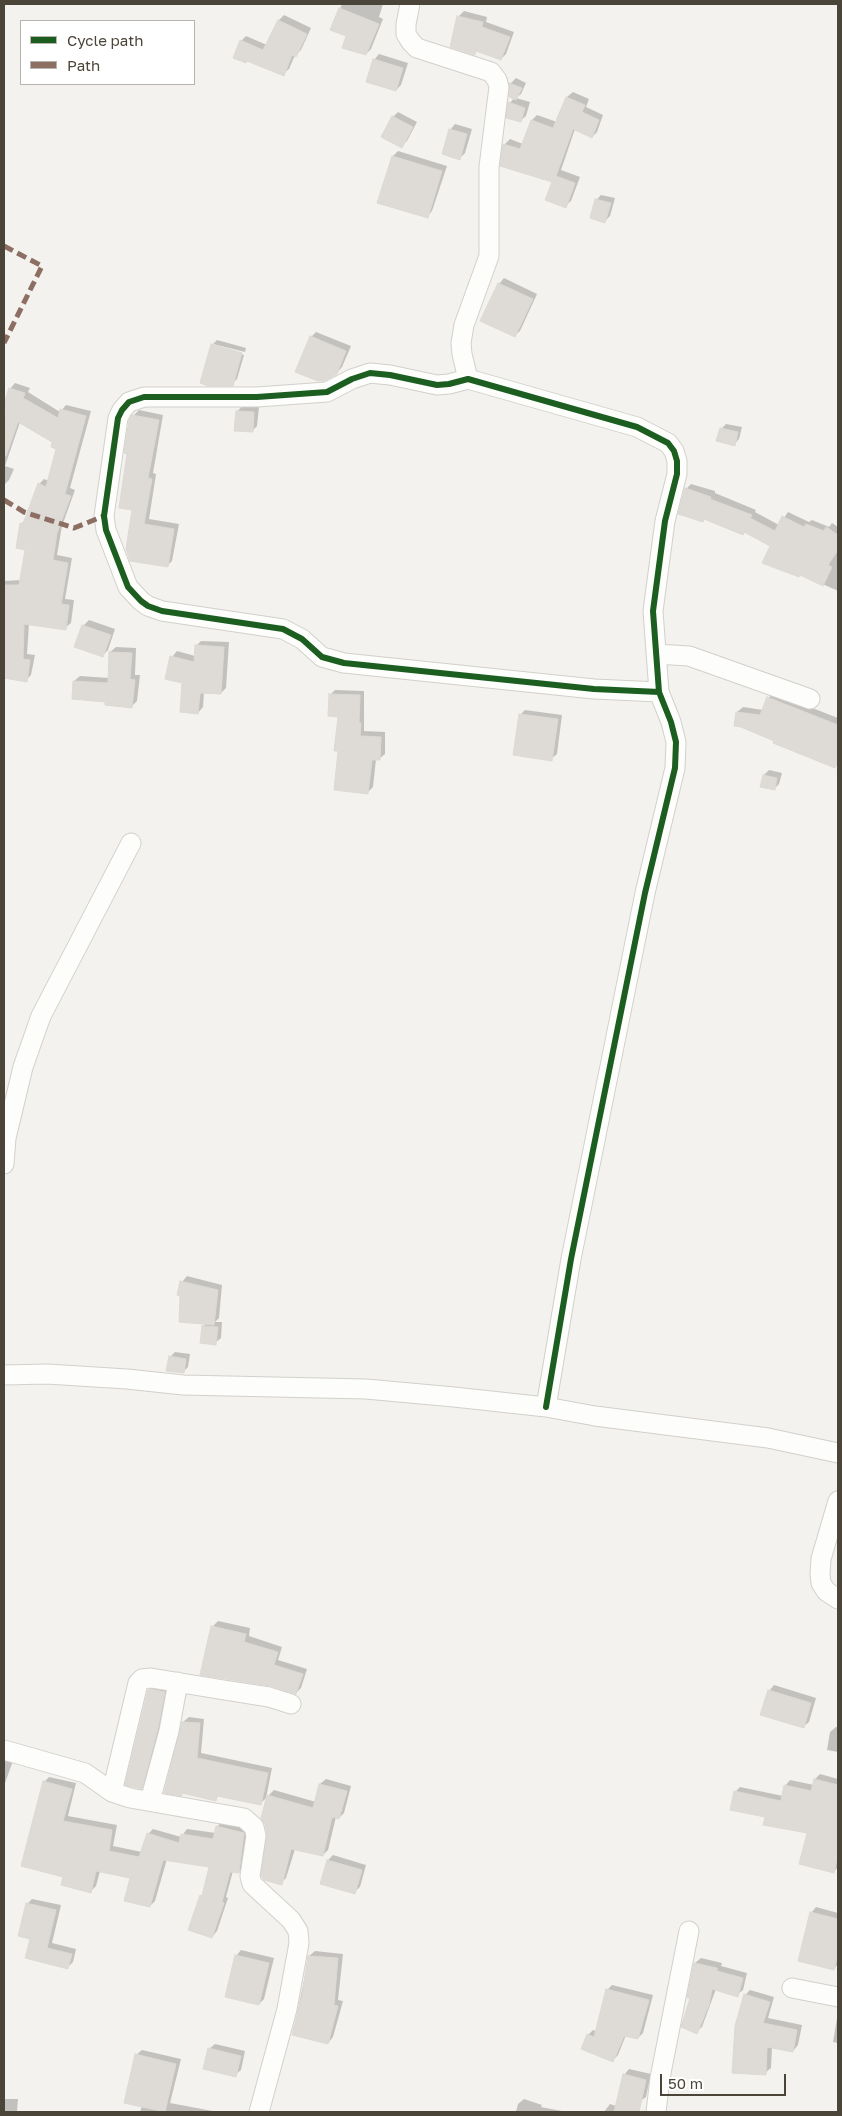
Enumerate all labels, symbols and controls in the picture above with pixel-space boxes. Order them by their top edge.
legend [20,20,195,85]
text: Cycle path [67,31,143,49]
text: Path [67,56,100,74]
scale bar [662,2064,788,2096]
text: 50 m [668,2074,703,2092]

